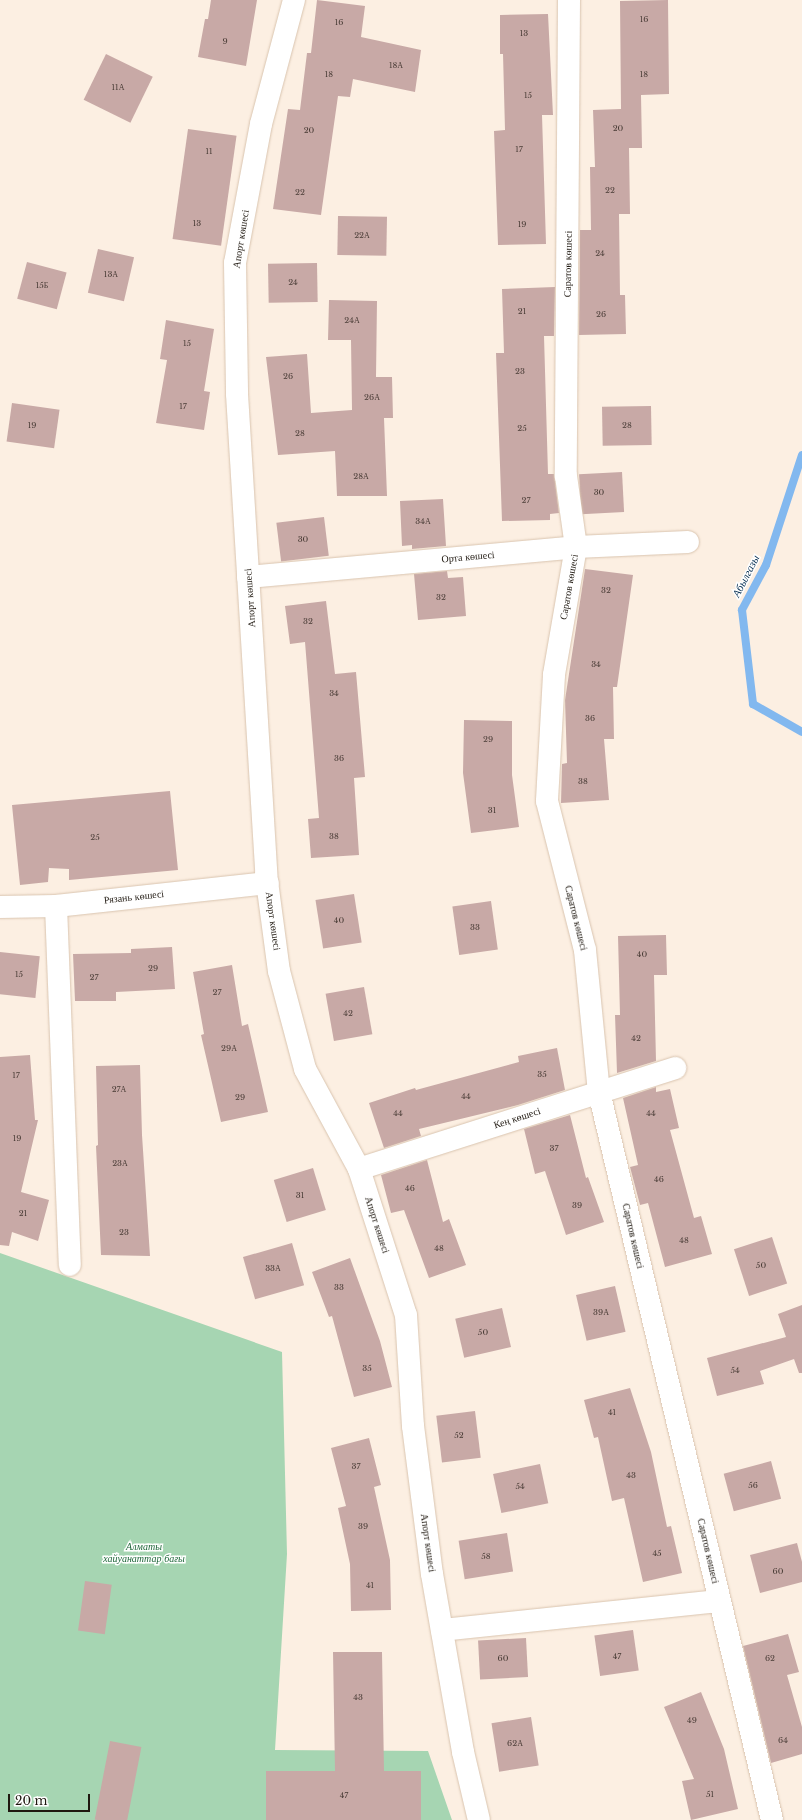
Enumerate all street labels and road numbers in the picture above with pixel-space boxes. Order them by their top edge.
street label: Апорт көшесі [230,209,252,269]
street label: Саратов көшесі [561,231,575,297]
street label: Орта көшесі [441,549,495,565]
street label: Саратов көшесі [557,553,581,621]
street label: Апорт көшесі [242,568,258,628]
street label: Саратов көшесі [562,884,590,952]
street label: Рязань көшесі [103,888,165,906]
street label: Апорт көшесі [263,891,283,951]
street label: Кең көшесі [492,1105,542,1131]
street label: Апорт көшесі [362,1195,392,1255]
street label: Саратов көшесі [620,1202,646,1270]
street label: Апорт көшесі [418,1513,438,1573]
street label: Саратов көшесі [695,1517,721,1585]

